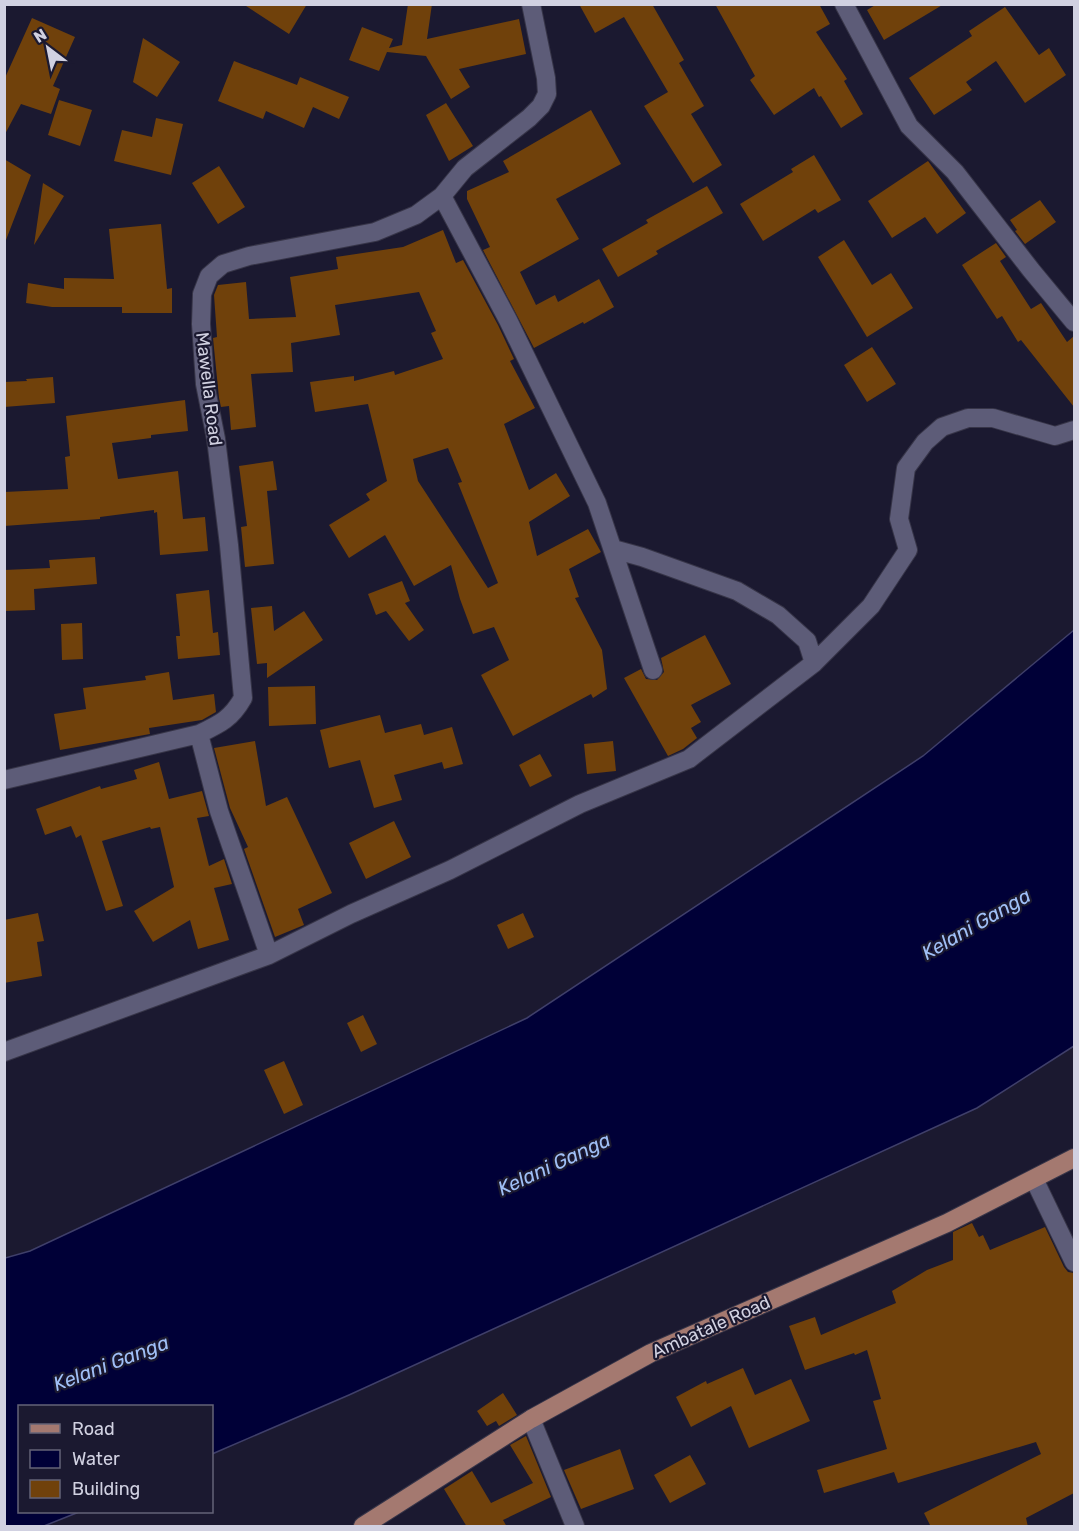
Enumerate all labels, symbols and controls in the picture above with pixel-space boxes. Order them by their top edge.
north arrow [18,18,78,78]
text: N [30,25,50,47]
street label: Mawella Road [191,331,227,447]
water label: Kelani Ganga [917,883,1035,965]
water label: Kelani Ganga [494,1127,615,1201]
street label: Ambatale Road [648,1291,774,1363]
water label: Kelani Ganga [50,1330,172,1396]
legend [18,1405,213,1513]
text: Road [72,1418,115,1440]
text: Water [72,1448,120,1470]
text: Building [72,1478,140,1500]

